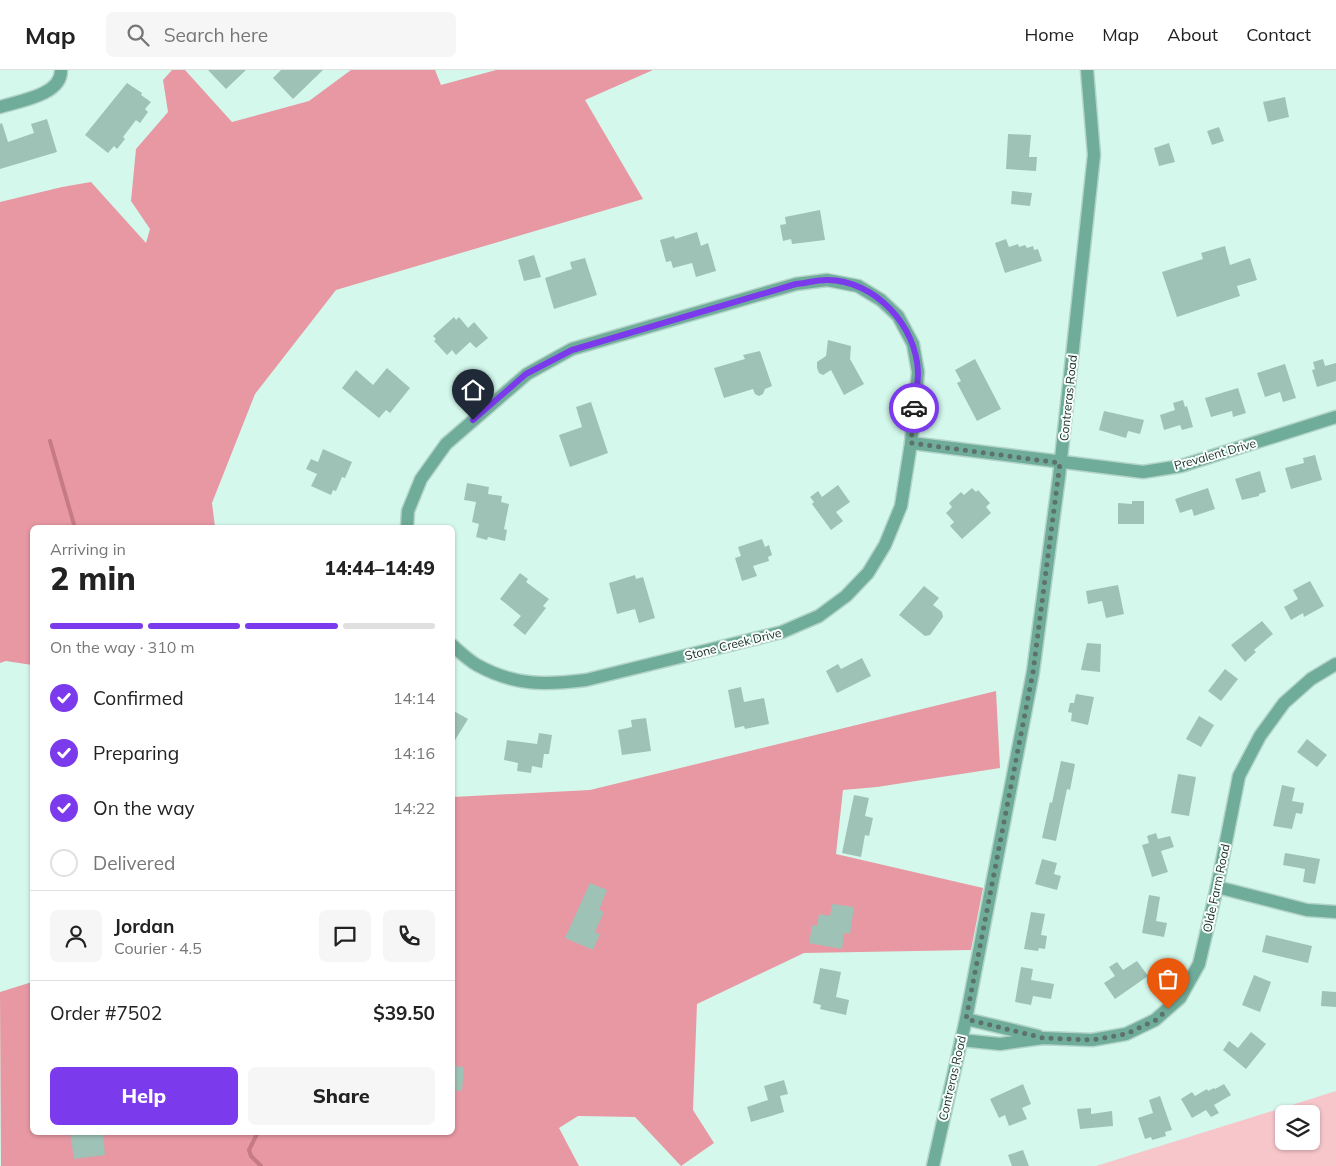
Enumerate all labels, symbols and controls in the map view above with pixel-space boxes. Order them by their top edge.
search box [106,12,456,57]
text: Map [25,20,76,50]
icon: search [124,21,152,49]
text: Search here [164,23,268,47]
text: Home [1024,23,1074,46]
text: Map [1102,23,1139,46]
text: About [1167,23,1218,46]
text: Contact [1246,23,1311,46]
street label: Contreras Road [1056,354,1080,442]
pin [452,369,494,420]
icon: home [459,376,487,404]
courier [889,383,939,433]
icon: car [900,394,928,422]
street label: Prevalent Drive [1172,435,1258,473]
text: Arriving in [50,539,126,559]
text: 14:44–14:49 [324,556,435,580]
text: 2 min [50,558,136,598]
street label: Stone Creek Drive [683,625,783,663]
text: On the way · 310 m [50,637,195,657]
icon: check [50,684,78,712]
text: Confirmed [93,686,184,710]
text: 14:14 [393,688,435,708]
icon: check [50,739,78,767]
text: Preparing [93,741,179,765]
text: 14:16 [393,743,435,763]
icon: check [50,794,78,822]
text: On the way [93,796,195,820]
text: 14:22 [393,798,435,818]
street label: Olde Farm Road [1199,842,1233,934]
text: Delivered [93,851,175,875]
button: person [50,910,102,962]
button: chat [319,910,371,962]
button: phone [383,910,435,962]
text: Jordan [114,914,174,938]
text: Courier · 4.5 [114,938,202,958]
pin [1147,958,1189,1009]
icon: bag [1154,965,1182,993]
text: Order #7502 [50,1001,162,1025]
text: $39.50 [373,1001,435,1025]
street label: Contreras Road [935,1034,969,1122]
button: Help [50,1067,238,1125]
button: Share [248,1067,435,1125]
map controls [1275,1105,1320,1150]
button: layers [1275,1105,1320,1150]

